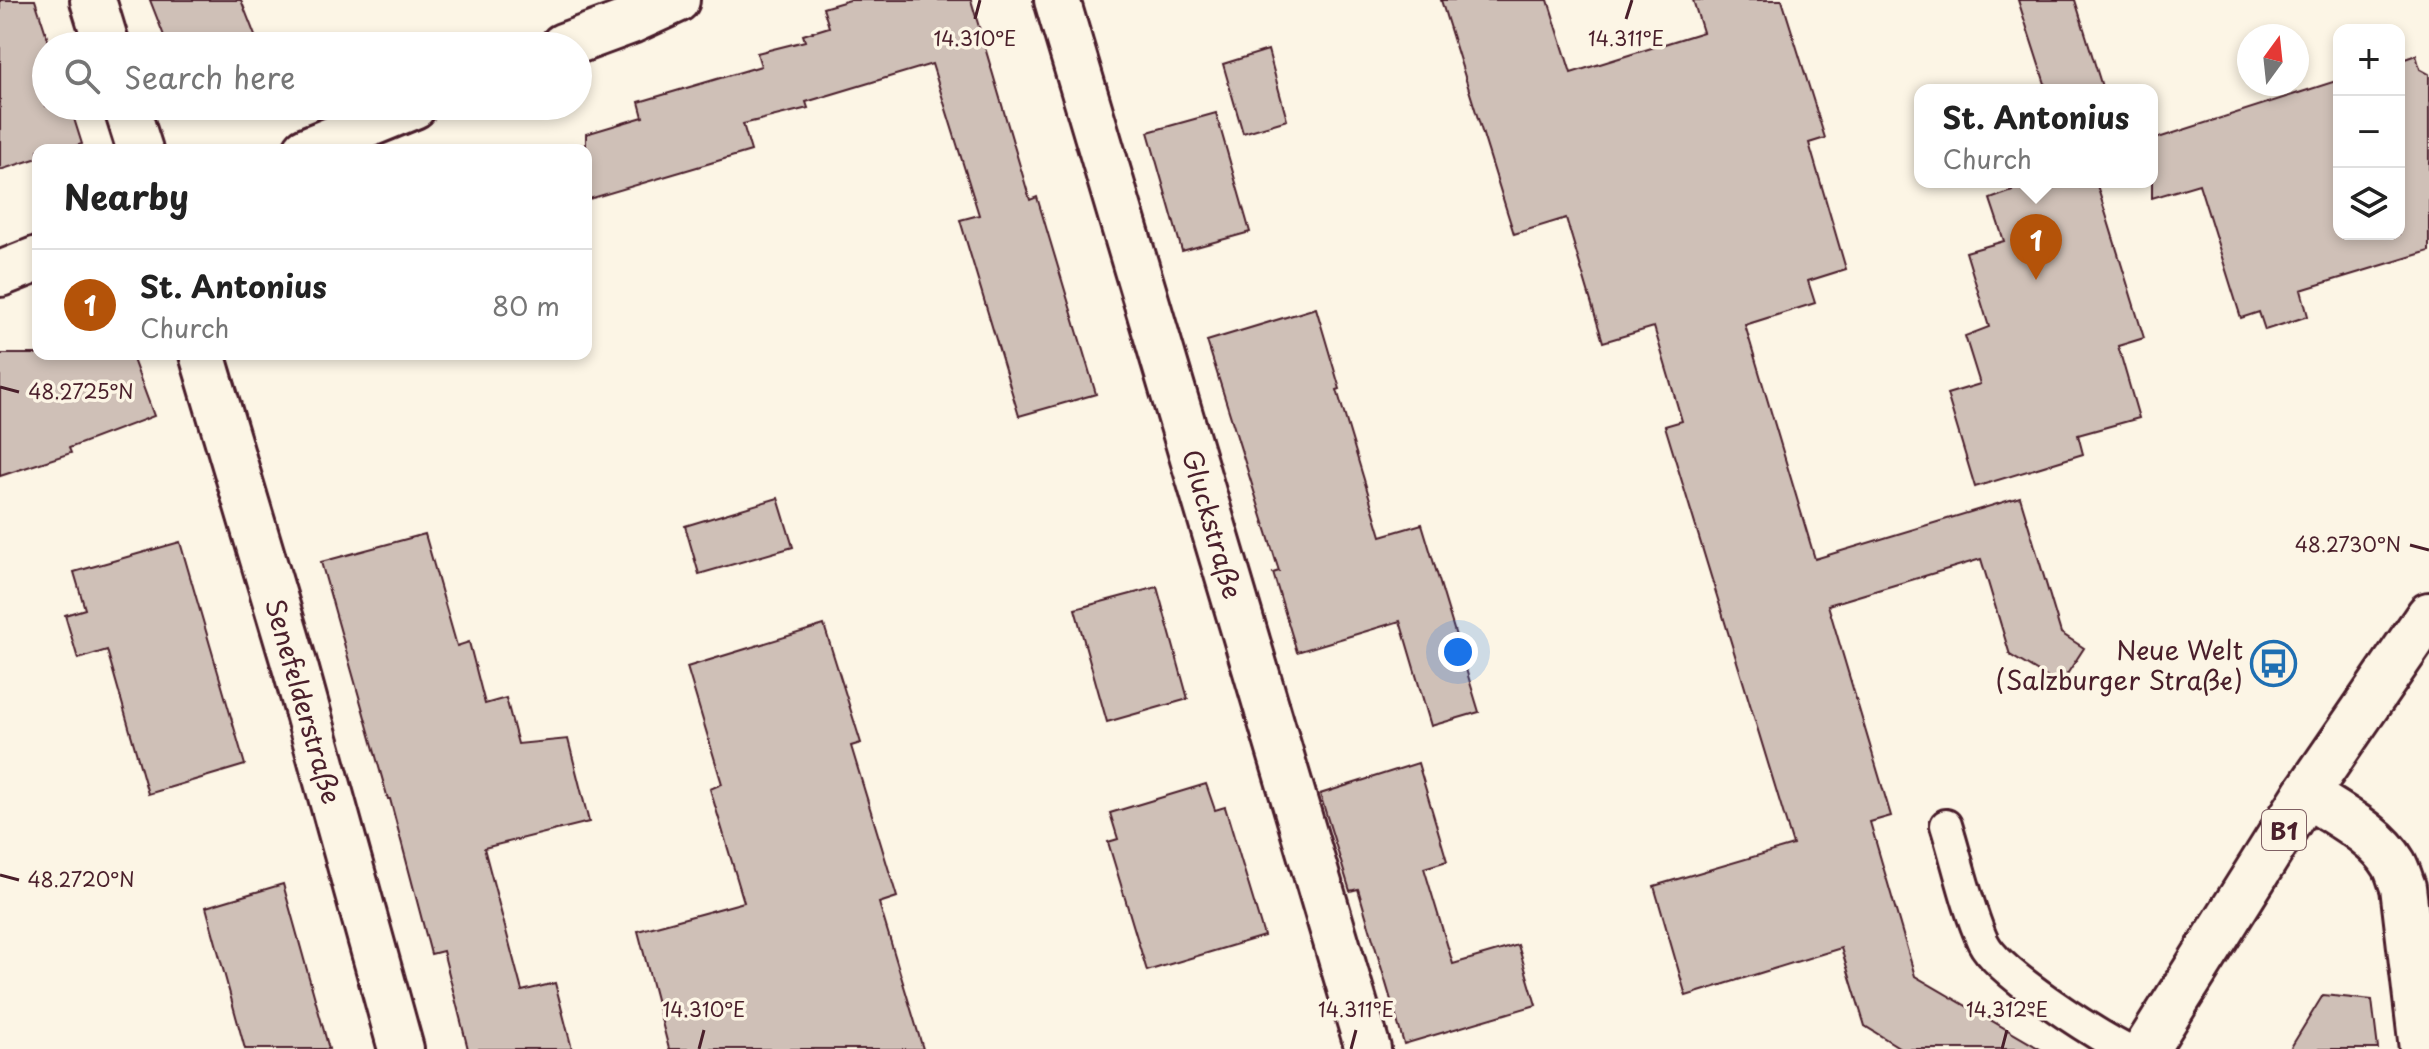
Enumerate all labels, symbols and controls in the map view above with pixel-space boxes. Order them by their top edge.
text: 14.310°E [934,23,1016,53]
text: 14.311°E [1588,23,1664,53]
north arrow [2237,24,2309,96]
map controls [2333,24,2405,240]
button: + [2333,24,2405,96]
search box [32,32,592,120]
icon: search [60,54,104,98]
text: Search here [124,54,296,99]
popup [1914,84,2158,188]
text: St. Antonius [1943,94,2129,139]
button: − [2333,96,2405,168]
text: Church [1943,139,2032,178]
button: layers [2333,168,2405,240]
text: Nearby [64,170,189,222]
pin: 1 [2010,214,2062,280]
text: St. Antonius [140,263,327,308]
text: 1 [84,286,96,325]
text: 80 m [492,286,560,325]
text: Church [140,308,229,347]
text: 48.2725°N [28,376,134,406]
street label: Gluckstraße [1173,445,1253,603]
text: 48.2730°N [2295,529,2401,559]
street label: Senefelderstraße [256,594,352,808]
place label: Neue Welt (Salzburger Straße) [1995,630,2243,699]
your location [1438,632,1478,672]
bus stop icon: Neue Welt (Salzburger Straße) [2250,640,2298,688]
road number: B1 [2262,810,2306,850]
text: 48.2720°N [27,864,135,894]
text: 14.310°E [663,994,745,1024]
text: 14.311°E [1318,994,1394,1024]
text: 14.312°E [1966,994,2048,1024]

